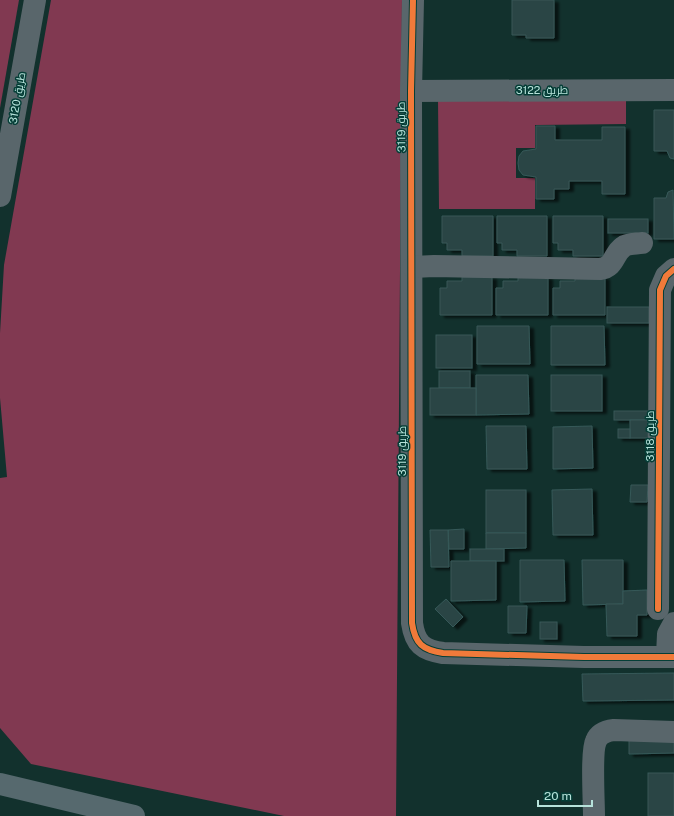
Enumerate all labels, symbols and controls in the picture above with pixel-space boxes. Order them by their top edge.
street label: طريق 3120 [7,71,28,125]
street label: طريق 3122 [516,84,568,97]
street label: طريق 3119 [395,102,408,152]
street label: طريق 3118 [644,411,657,461]
street label: طريق 3119 [396,426,409,476]
scale bar [538,782,592,808]
text: 20 m [544,789,572,803]

